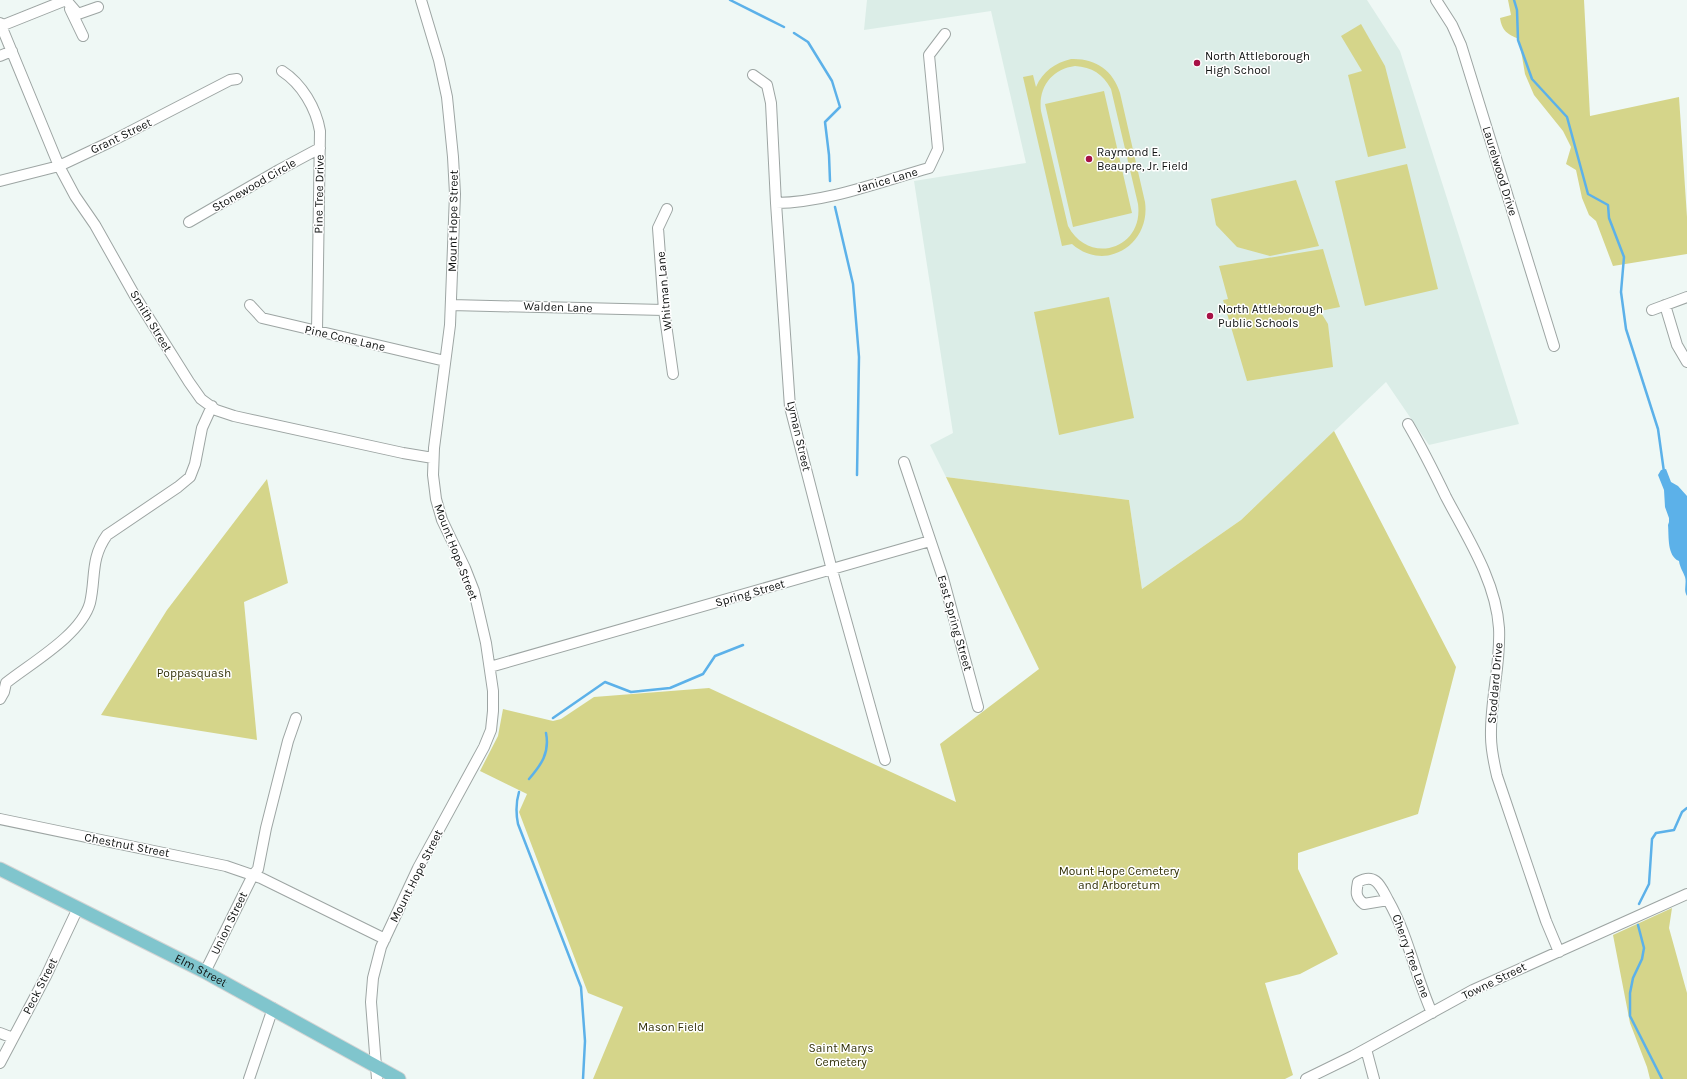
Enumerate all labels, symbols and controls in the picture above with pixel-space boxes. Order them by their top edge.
place label: North Attleborough High School [1205,49,1310,77]
marker: North Attleborough High School [1192,58,1202,68]
street label: Grant Street [88,115,154,157]
street label: Laurelwood Drive [1480,124,1520,218]
place label: Raymond E. Beaupre, Jr. Field [1097,145,1188,173]
street label: Pine Tree Drive [311,154,327,234]
marker: Raymond E. Beaupre, Jr. Field [1084,154,1094,164]
street label: Stonewood Circle [210,155,298,215]
street label: Janice Lane [855,165,919,195]
street label: Mount Hope Street [445,169,461,272]
street label: Whitman Lane [654,251,674,331]
street label: Smith Street [127,288,175,355]
street label: Walden Lane [523,299,593,315]
place label: North Attleborough Public Schools [1218,302,1323,330]
marker: North Attleborough Public Schools [1205,311,1215,321]
street label: Pine Cone Lane [303,322,387,354]
street label: Lyman Street [784,399,814,473]
street label: Mount Hope Street [431,502,481,603]
street label: East Spring Street [935,573,976,673]
street label: Spring Street [713,576,787,610]
street label: Stoddard Drive [1484,642,1506,724]
park label: Poppasquash [157,666,231,680]
street label: Mount Hope Street [387,827,446,925]
street label: Chestnut Street [83,830,171,860]
park label: Mount Hope Cemetery and Arboretum [1059,864,1180,892]
street label: Union Street [208,889,250,957]
street label: Cherry Tree Lane [1389,912,1433,1000]
street label: Elm Street [172,951,230,990]
street label: Peck Street [20,955,60,1017]
street label: Towne Street [1460,959,1529,1003]
park label: Mason Field [638,1020,704,1034]
park label: Saint Marys Cemetery [808,1041,874,1069]

